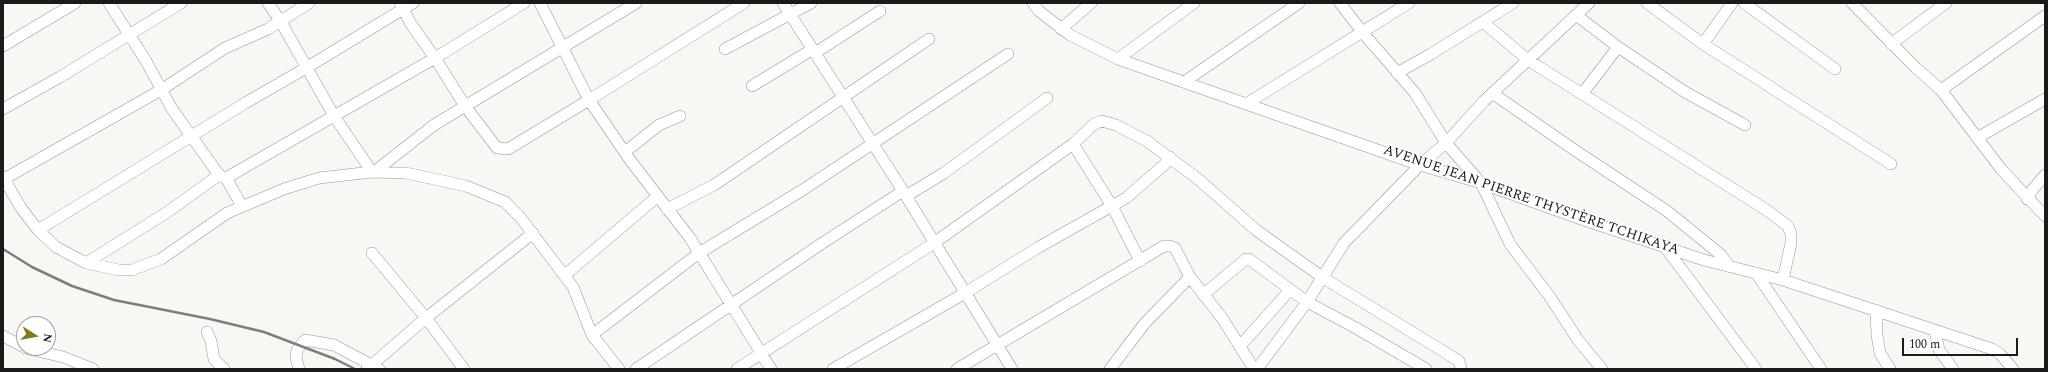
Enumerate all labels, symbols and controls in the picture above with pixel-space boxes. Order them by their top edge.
street label: AVENUE JEAN PIERRE THYSTÈRE TCHIKAYA [1381,142,1681,260]
north arrow [16,316,56,356]
scale bar [1904,330,2020,356]
text: N [38,332,56,344]
text: 100 m [1909,335,1940,354]

